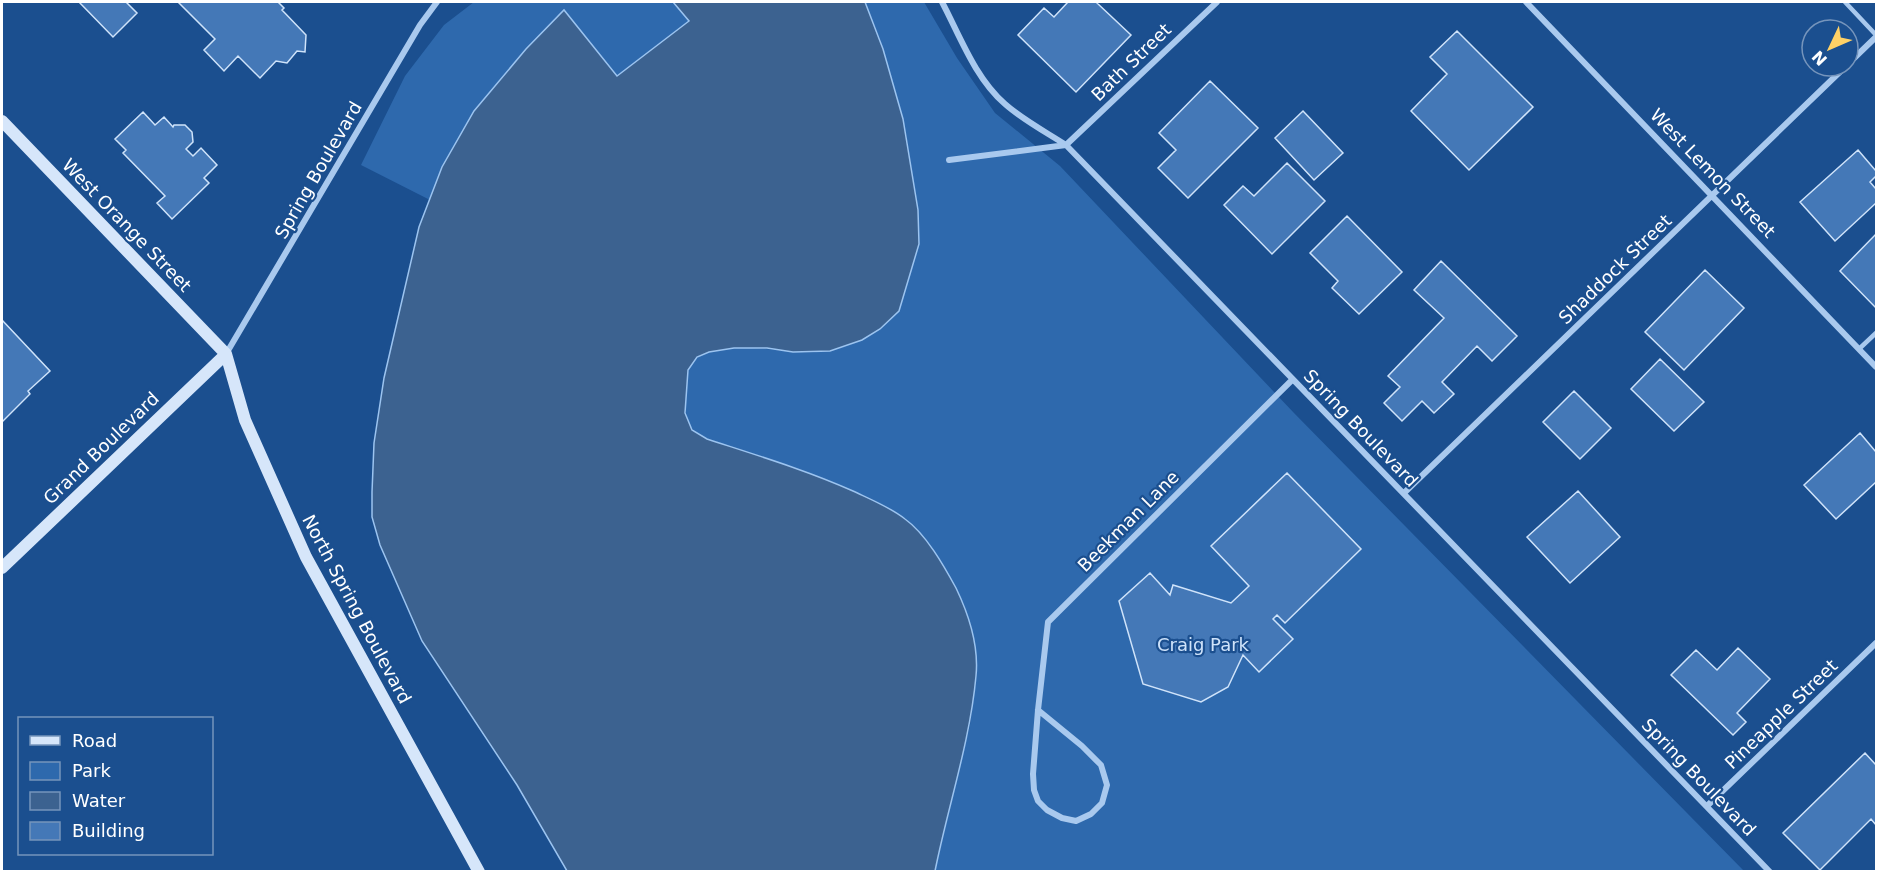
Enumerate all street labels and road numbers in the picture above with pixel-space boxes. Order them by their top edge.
street label: Bath Street [1087,19,1175,105]
street label: Spring Boulevard [270,98,366,242]
street label: West Lemon Street [1646,104,1780,242]
street label: West Orange Street [58,154,196,296]
street label: Shaddock Street [1554,210,1676,328]
street label: Spring Boulevard [1300,365,1422,491]
street label: Grand Boulevard [39,388,163,508]
street label: Beekman Lane [1073,466,1183,576]
street label: North Spring Boulevard [298,511,416,707]
street label: Pineapple Street [1720,655,1842,773]
street label: Spring Boulevard [1638,714,1760,840]

